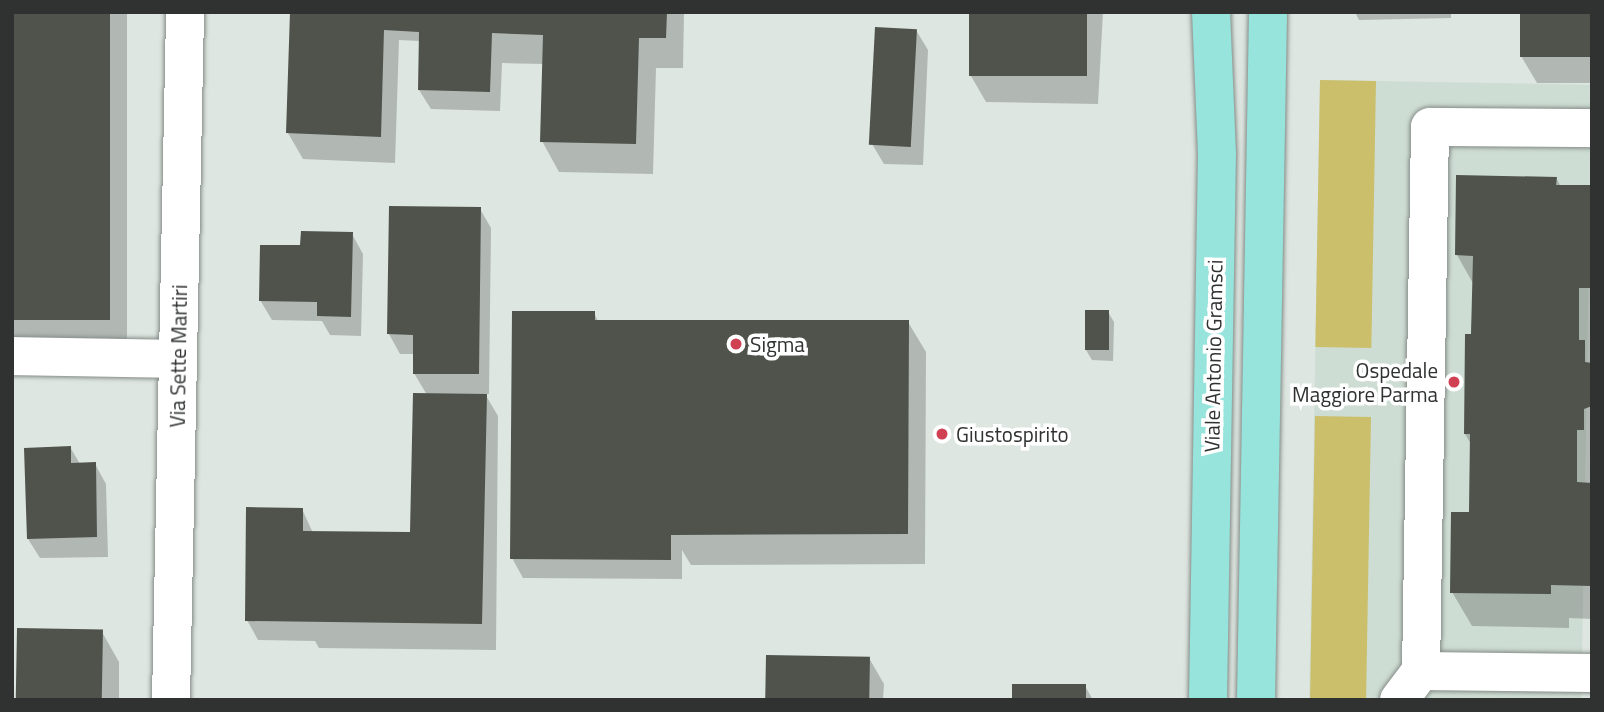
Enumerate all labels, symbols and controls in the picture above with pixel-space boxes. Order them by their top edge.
street label: Viale Antonio Gramsci [1199,259,1227,453]
street label: Via Sette Martiri [164,284,192,428]
place label: Sigma [750,331,805,357]
marker: Sigma [728,336,744,352]
place label: Ospedale Maggiore Parma [1292,357,1438,407]
marker: Ospedale Maggiore Parma [1444,372,1464,392]
place label: Giustospirito [956,421,1069,447]
marker: Giustospirito [934,426,950,442]

